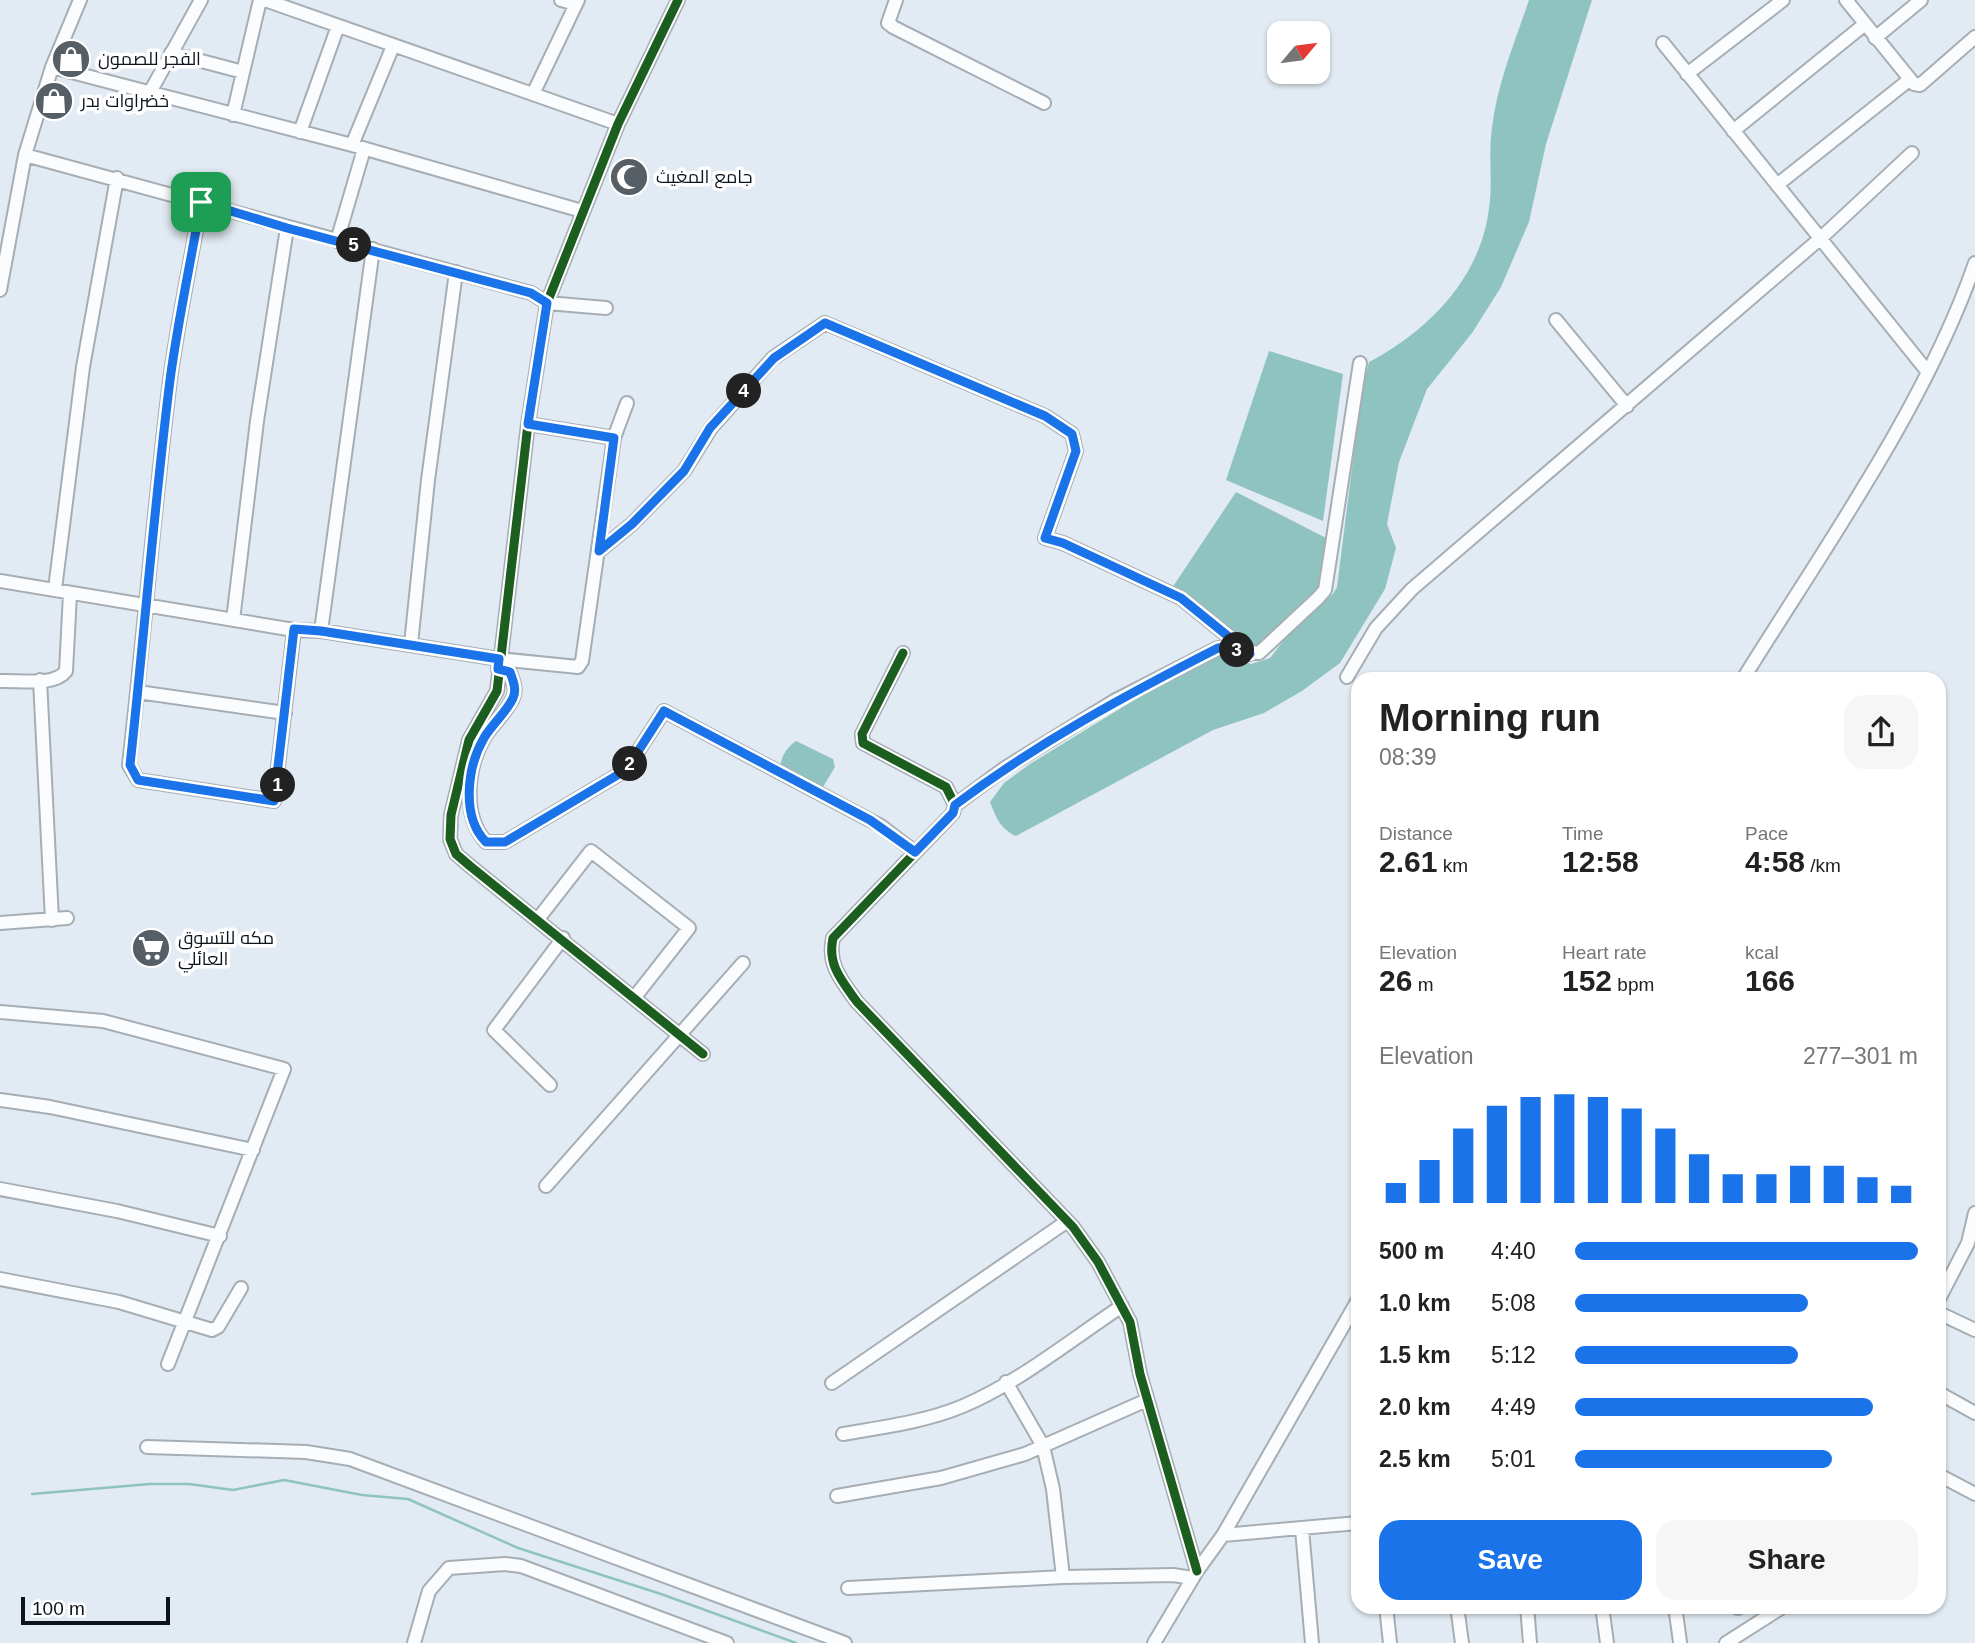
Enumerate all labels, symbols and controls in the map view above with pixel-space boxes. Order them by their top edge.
north arrow [1267,21,1330,84]
map controls [1267,21,1330,84]
shop icon: الفجر للصمون [50,38,92,80]
place label: الفجر للصمون [98,49,201,70]
shop icon: خضراوات بدر [33,80,75,122]
place label: خضراوات بدر [80,91,169,112]
mosque icon: جامع المغيث [608,156,650,198]
place label: جامع المغيث [656,167,753,189]
pin [171,172,231,232]
icon: arrive [182,183,220,221]
pin: 5 [336,228,372,262]
text: 5 [348,234,359,255]
pin: 4 [726,374,762,408]
text: 4 [738,380,749,401]
pin: 3 [1220,632,1254,668]
text: 3 [1231,639,1242,660]
button: share [1844,695,1918,769]
text: Morning run [1379,697,1601,739]
text: 08:39 [1379,744,1437,770]
pin: 2 [612,746,648,782]
text: 2 [624,753,635,774]
pin: 1 [260,768,296,802]
text: 1 [272,774,283,795]
text: Distance [1379,823,1453,844]
text: Time [1562,823,1604,844]
text: Pace [1745,823,1788,844]
text: 2.61 [1379,845,1437,878]
text: 12:58 [1562,845,1639,878]
text: 4:58 [1745,845,1805,878]
text: km [1437,855,1468,876]
text: /km [1805,855,1841,876]
supermarket icon: مكه للتسوق العائلي [130,927,172,969]
place label: مكه للتسوق العائلي [178,928,274,973]
text: Elevation [1379,942,1457,963]
text: Heart rate [1562,942,1646,963]
text: kcal [1745,942,1779,963]
text: 26 [1379,964,1412,997]
text: 152 [1562,964,1612,997]
text: 166 [1745,964,1795,997]
text: m [1412,974,1433,995]
text: bpm [1612,974,1654,995]
text: Elevation [1379,1043,1474,1069]
text: 277–301 m [1803,1043,1918,1069]
text: 500 m [1379,1238,1444,1264]
text: 4:40 [1491,1238,1536,1264]
text: 1.0 km [1379,1290,1451,1316]
text: 5:08 [1491,1290,1536,1316]
text: 1.5 km [1379,1342,1451,1368]
text: 5:12 [1491,1342,1536,1368]
text: 2.0 km [1379,1394,1451,1420]
text: 4:49 [1491,1394,1536,1420]
text: 2.5 km [1379,1446,1451,1472]
text: 5:01 [1491,1446,1536,1472]
button: Save [1379,1520,1642,1600]
button: Share [1656,1520,1918,1600]
scale bar [21,1594,170,1626]
text: 100 m [32,1598,85,1619]

